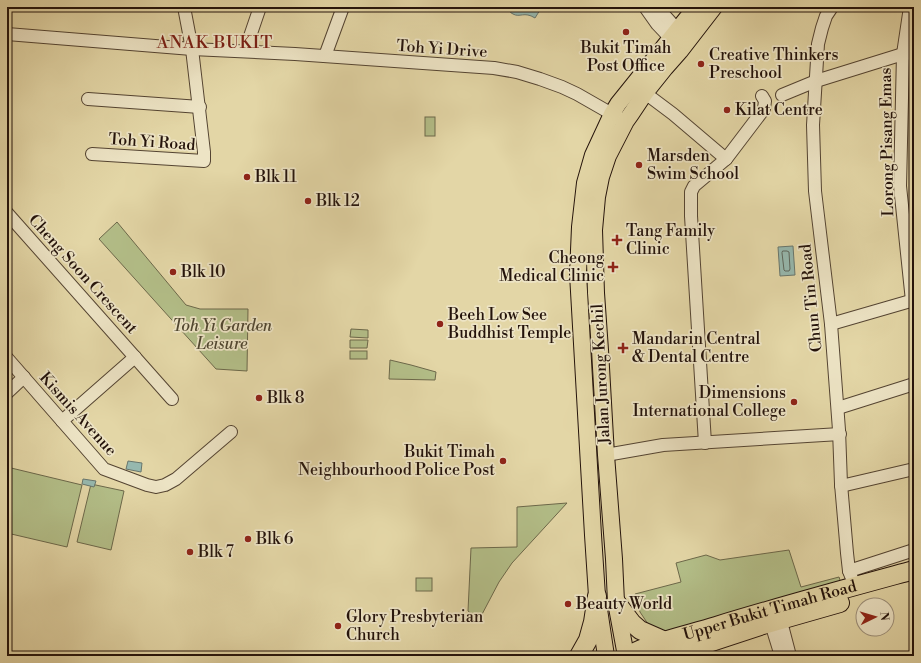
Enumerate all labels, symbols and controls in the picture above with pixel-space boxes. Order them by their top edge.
marker: Bukit Timah Post Office [621,27,631,37]
district label: ANAK BUKIT [156,32,273,54]
street label: Toh Yi Drive [396,36,488,62]
place label: Bukit Timah Post Office [580,38,672,76]
place label: Creative Thinkers Preschool [709,45,839,83]
marker: Creative Thinkers Preschool [696,59,706,69]
street label: Lorong Pisang Emas [876,67,898,217]
place label: Kilat Centre [735,100,823,120]
marker: Kilat Centre [722,105,732,115]
street label: Toh Yi Road [108,129,196,155]
place label: Marsden Swim School [647,146,739,184]
marker: Marsden Swim School [634,160,644,170]
place label: Blk 11 [254,167,297,187]
marker: Blk 11 [242,172,252,182]
place label: Blk 12 [315,191,360,211]
marker: Blk 12 [303,196,313,206]
street label: Cheng Soon Crescent [24,210,142,338]
place label: Tang Family Clinic [626,221,715,259]
marker: Tang Family Clinic [611,234,623,246]
street label: Chun Tin Road [795,243,827,353]
place label: Cheong Medical Clinic [499,248,605,286]
marker: Cheong Medical Clinic [607,261,619,273]
place label: Blk 10 [180,262,226,282]
marker: Blk 10 [168,267,178,277]
street label: Jalan Jurong Kechil [587,303,615,446]
place label: Beeh Low See Buddhist Temple [447,305,571,343]
park label: Toh Yi Garden Leisure [172,316,273,354]
marker: Beeh Low See Buddhist Temple [435,319,445,329]
place label: Mandarin Central & Dental Centre [632,329,761,367]
marker: Mandarin Central & Dental Centre [617,342,629,354]
street label: Kismis Avenue [35,368,121,460]
place label: Dimensions International College [633,383,786,421]
place label: Blk 8 [266,388,305,408]
marker: Blk 8 [254,393,264,403]
marker: Dimensions International College [789,397,799,407]
place label: Bukit Timah Neighbourhood Police Post [298,442,495,480]
marker: Bukit Timah Neighbourhood Police Post [498,456,508,466]
place label: Blk 6 [255,529,294,549]
marker: Blk 6 [243,534,253,544]
place label: Blk 7 [197,542,234,562]
marker: Blk 7 [185,547,195,557]
street label: Upper Bukit Timah Road [681,576,859,645]
place label: Beauty World [575,594,672,614]
north arrow [855,597,895,637]
marker: Beauty World [563,599,573,609]
place label: Glory Presbyterian Church [346,607,484,645]
text: N [877,611,891,621]
marker: Glory Presbyterian Church [333,621,343,631]

